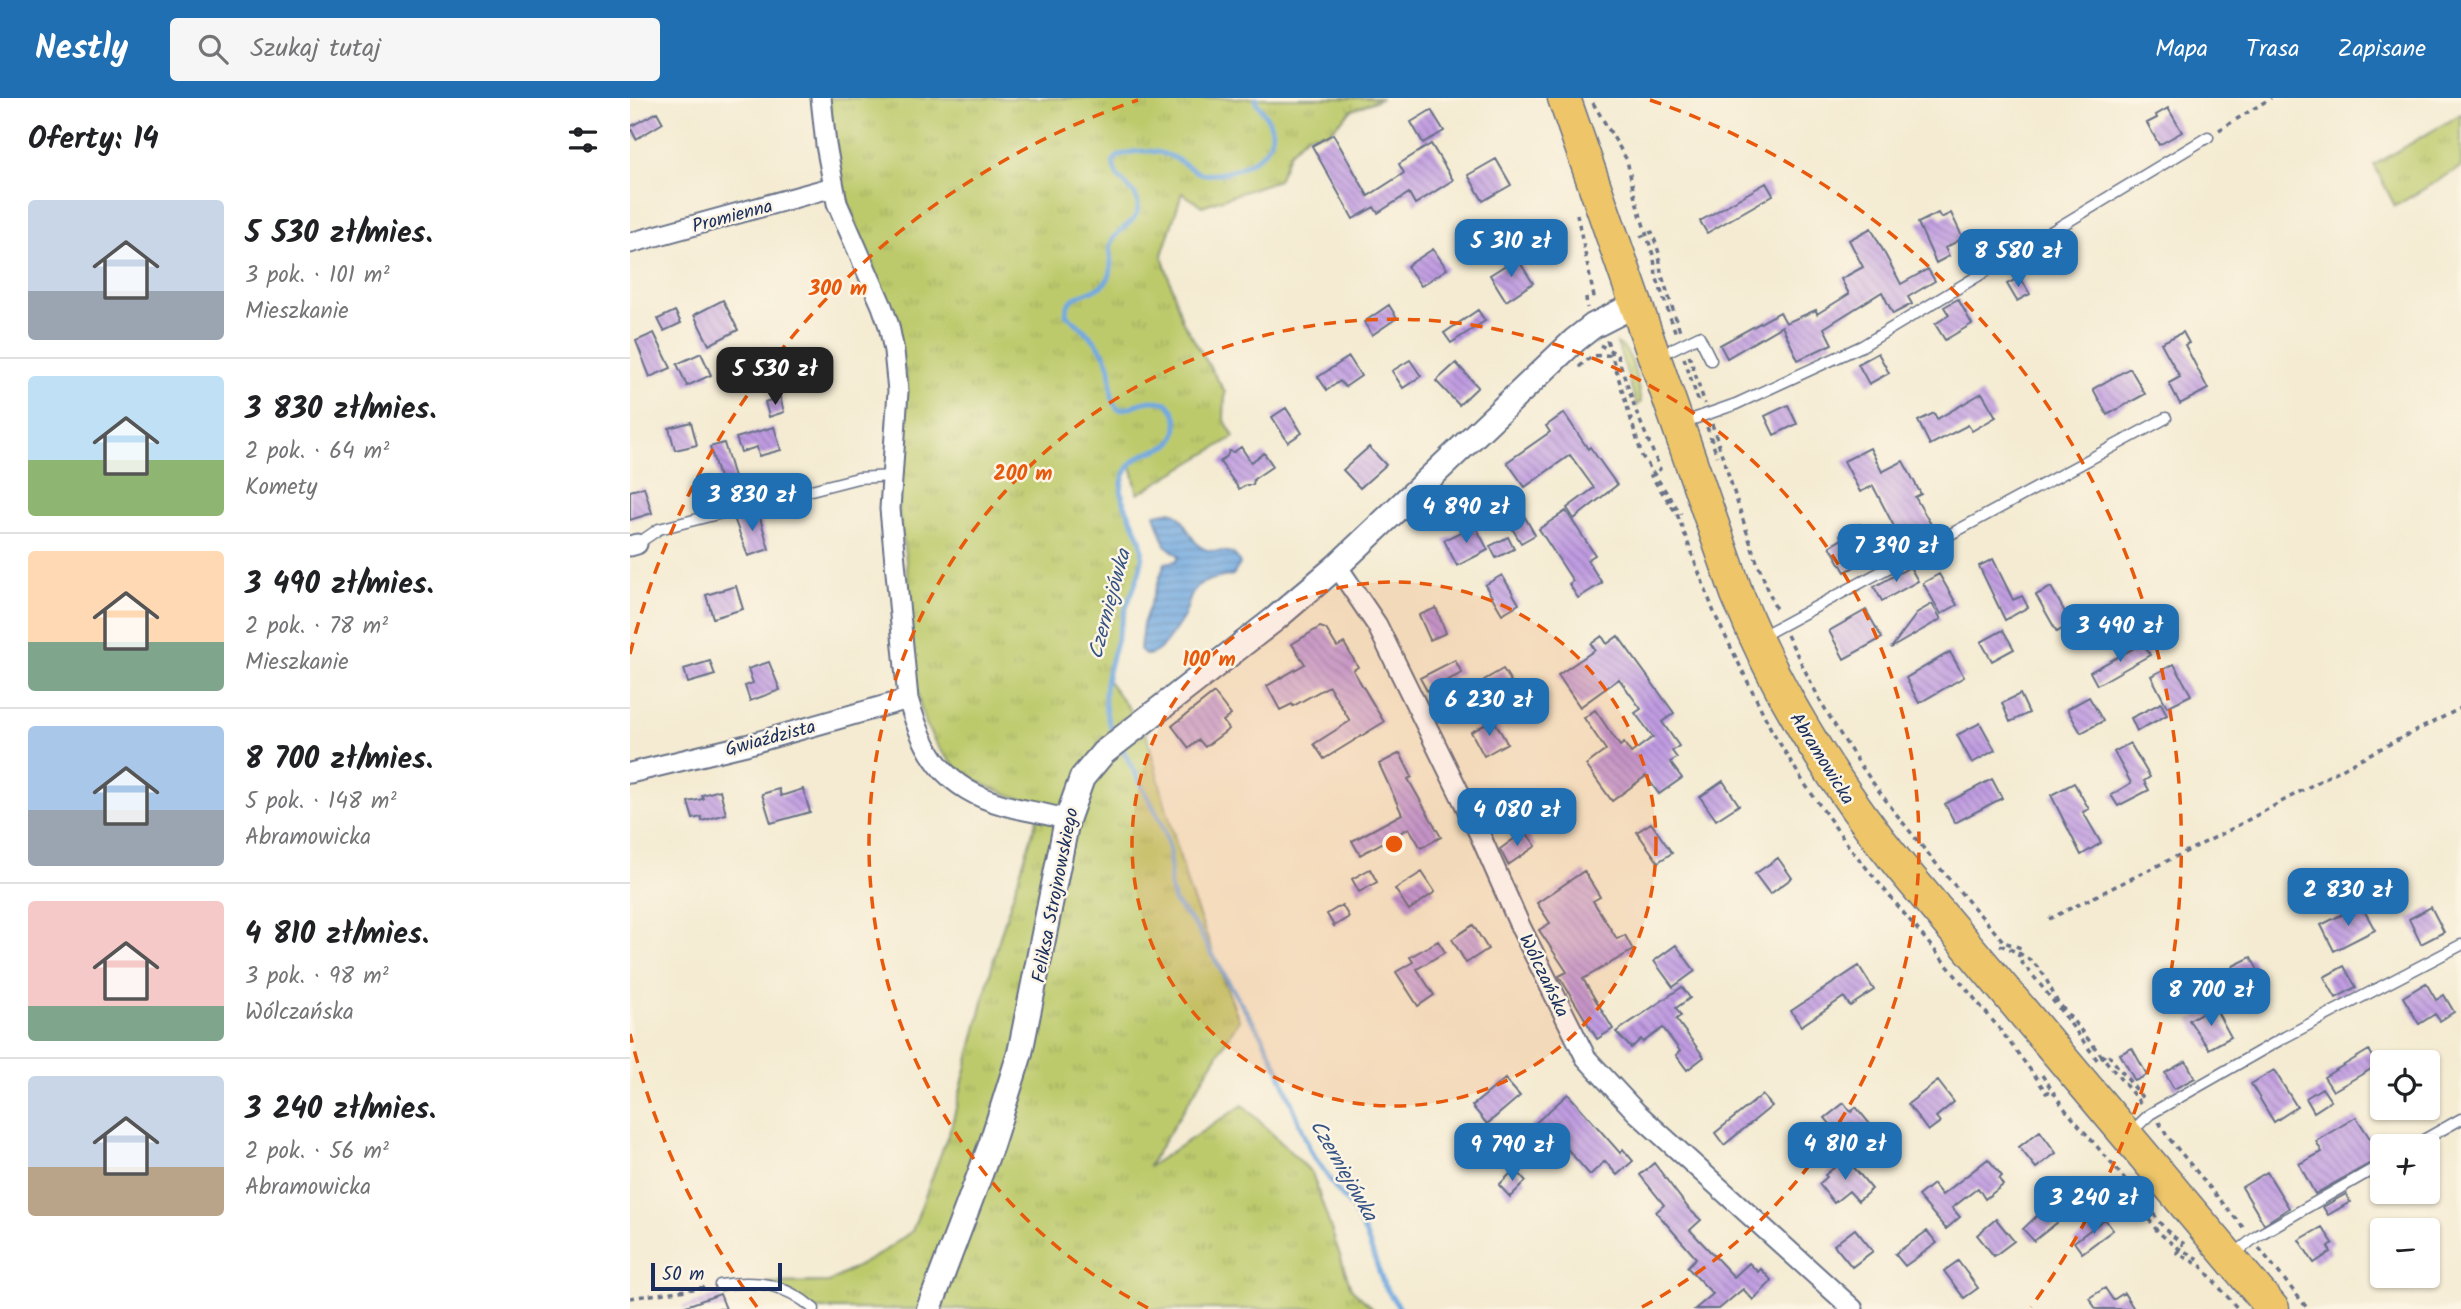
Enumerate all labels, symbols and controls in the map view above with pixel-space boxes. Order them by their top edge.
search box [170,18,660,81]
text: Nestly [35,23,128,76]
text: Szukaj tutaj [250,28,381,70]
icon: search [194,30,232,68]
text: Mapa [2155,30,2208,69]
text: Trasa [2246,30,2300,69]
text: Zapisane [2338,30,2426,69]
text: Oferty: 14 [28,116,159,164]
icon: filters [564,121,602,159]
street label: Promienna [689,192,776,242]
text: 5 530 zł/mies. [245,210,433,258]
pin: 5 310 zł [1439,220,1583,279]
text: 5 310 zł [1471,224,1551,260]
icon: home [84,228,168,312]
pin: 8 580 zł [1946,230,2090,289]
text: 8 580 zł [1974,234,2062,270]
text: 3 pok. · 101 m² [245,258,389,294]
text: 300 m [808,273,867,306]
text: Mieszkanie [245,294,349,330]
pin: 5 530 zł [703,348,847,407]
text: 5 530 zł [732,352,818,388]
text: 3 830 zł/mies. [245,386,437,434]
icon: home [84,404,168,488]
text: 2 pok. · 64 m² [245,434,389,470]
text: 200 m [993,458,1053,491]
text: Komety [245,470,317,506]
pin: 3 830 zł [680,474,824,533]
text: 3 830 zł [708,478,796,514]
pin: 4 890 zł [1394,486,1538,545]
text: 4 890 zł [1422,490,1510,526]
pin: 7 390 zł [1824,524,1968,584]
text: 7 390 zł [1854,529,1938,565]
water label: Czerniejówka [1080,545,1141,663]
text: 3 490 zł/mies. [245,561,434,609]
icon: home [84,579,168,663]
pin: 3 490 zł [2048,604,2192,664]
text: 2 pok. · 78 m² [245,609,388,645]
text: 3 490 zł [2077,609,2163,645]
text: 100 m [1182,644,1236,677]
text: Mieszkanie [245,645,349,681]
pin: 6 230 zł [1417,678,1561,738]
text: 6 230 zł [1445,683,1533,719]
street label: Abramowicka [1781,707,1862,811]
street label: Gwiaździsta [722,712,819,765]
text: 8 700 zł/mies. [245,736,433,784]
icon: home [84,754,168,838]
text: 5 pok. · 148 m² [245,784,396,820]
pin: 4 080 zł [1445,788,1589,848]
text: 4 080 zł [1473,793,1561,829]
street label: Feliksa Strojnowskiego [1024,805,1088,985]
text: Abramowicka [245,820,371,856]
centre of rings [1382,832,1406,856]
pin: 2 830 zł [2276,868,2420,928]
text: 2 830 zł [2304,873,2392,909]
text: 4 810 zł/mies. [245,911,429,959]
icon: home [84,929,168,1013]
street label: Wólczańska [1510,929,1576,1023]
text: 3 pok. · 98 m² [245,959,389,995]
pin: 8 700 zł [2139,968,2283,1028]
text: 8 700 zł [2168,973,2254,1009]
text: Wólczańska [245,995,354,1031]
map controls [2370,1050,2440,1288]
button: locate [2370,1050,2440,1120]
text: 3 240 zł/mies. [245,1086,436,1134]
icon: home [84,1104,168,1188]
water label: Czerniejówka [1300,1114,1386,1229]
pin: 4 810 zł [1773,1122,1917,1182]
pin: 9 790 zł [1440,1124,1584,1183]
text: 4 810 zł [1804,1127,1886,1163]
text: 9 790 zł [1470,1128,1554,1164]
text: 2 pok. · 56 m² [245,1134,389,1170]
button: + [2370,1134,2440,1204]
text: Abramowicka [245,1170,371,1206]
pin: 3 240 zł [2022,1176,2166,1236]
text: 3 240 zł [2050,1181,2138,1217]
button: − [2370,1218,2440,1288]
scale bar [651,1260,782,1292]
text: 50 m [662,1260,704,1290]

